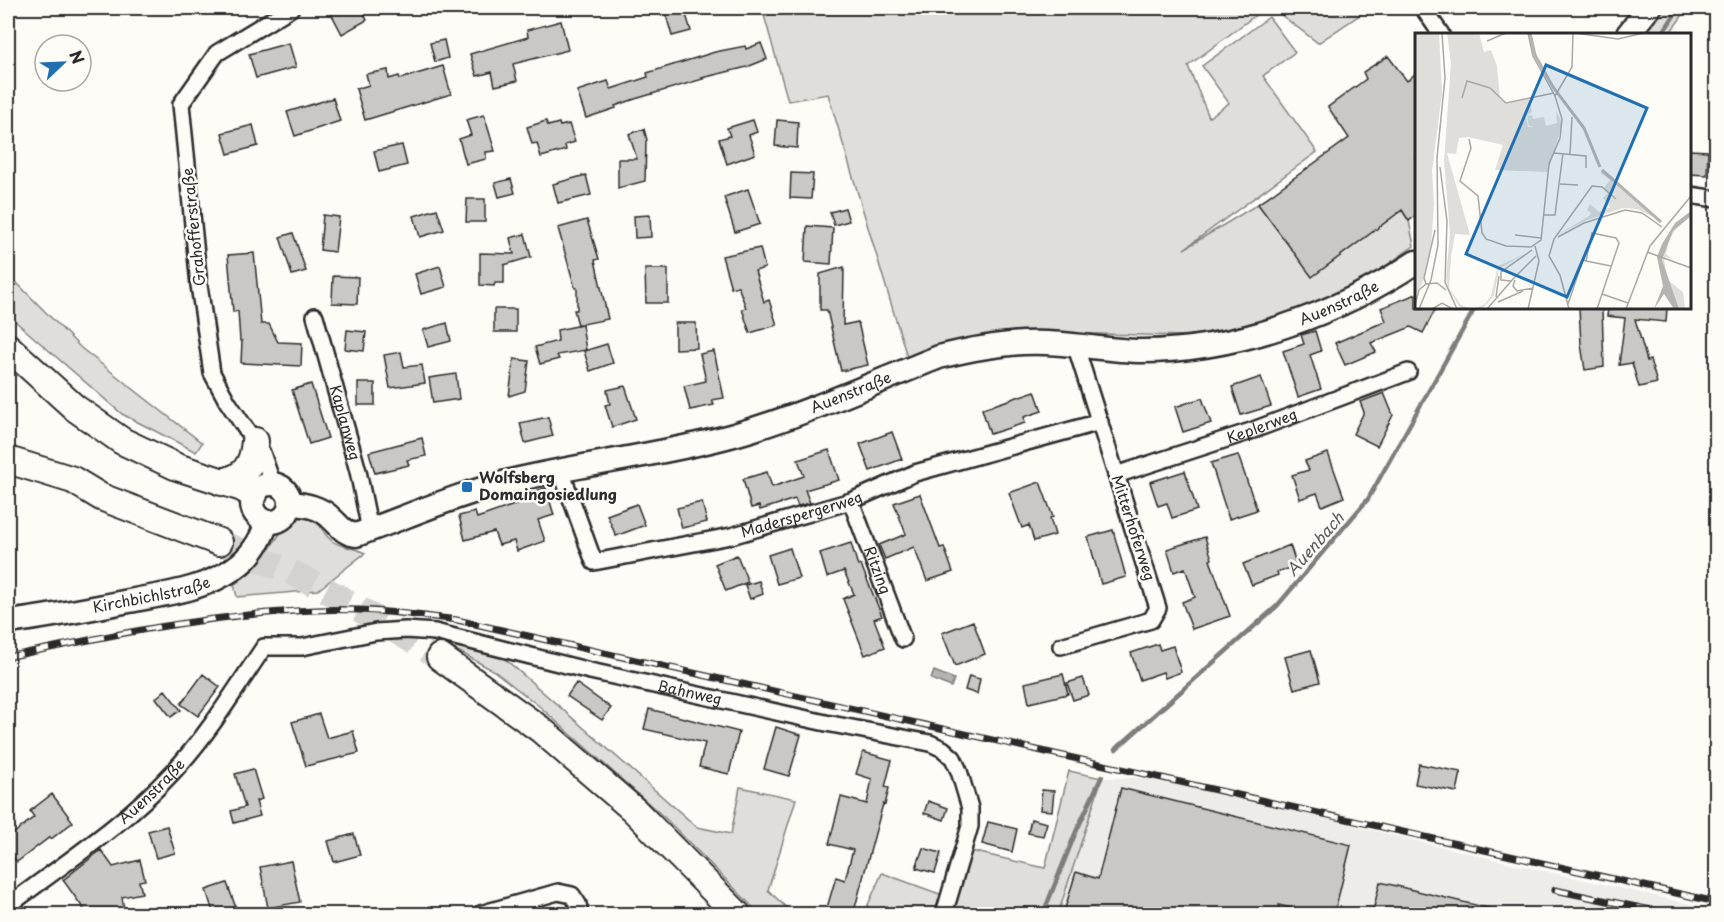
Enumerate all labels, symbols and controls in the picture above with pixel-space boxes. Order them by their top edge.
north arrow [33,33,93,93]
inset map [1415,33,1691,309]
text: N [64,46,91,67]
street label: Grahofferstraße [175,167,210,287]
street label: Auenstraße [1296,274,1382,330]
street label: Auenstraße [807,365,894,418]
street label: Kaplanweg [325,382,368,463]
street label: Keplerweg [1223,402,1300,448]
place label: Wolfsberg Domaingosiedlung [479,465,617,505]
street label: Mitterhoferweg [1106,472,1162,583]
marker: Wolfsberg Domaingosiedlung [460,480,474,494]
street label: Maderspergerweg [738,484,866,543]
water label: Auenbach [1280,506,1349,580]
street label: Ritzing [859,542,898,597]
street label: Kirchbichlstraße [90,569,213,618]
street label: Bahnweg [655,673,724,710]
street label: Auenstraße [113,753,190,828]

